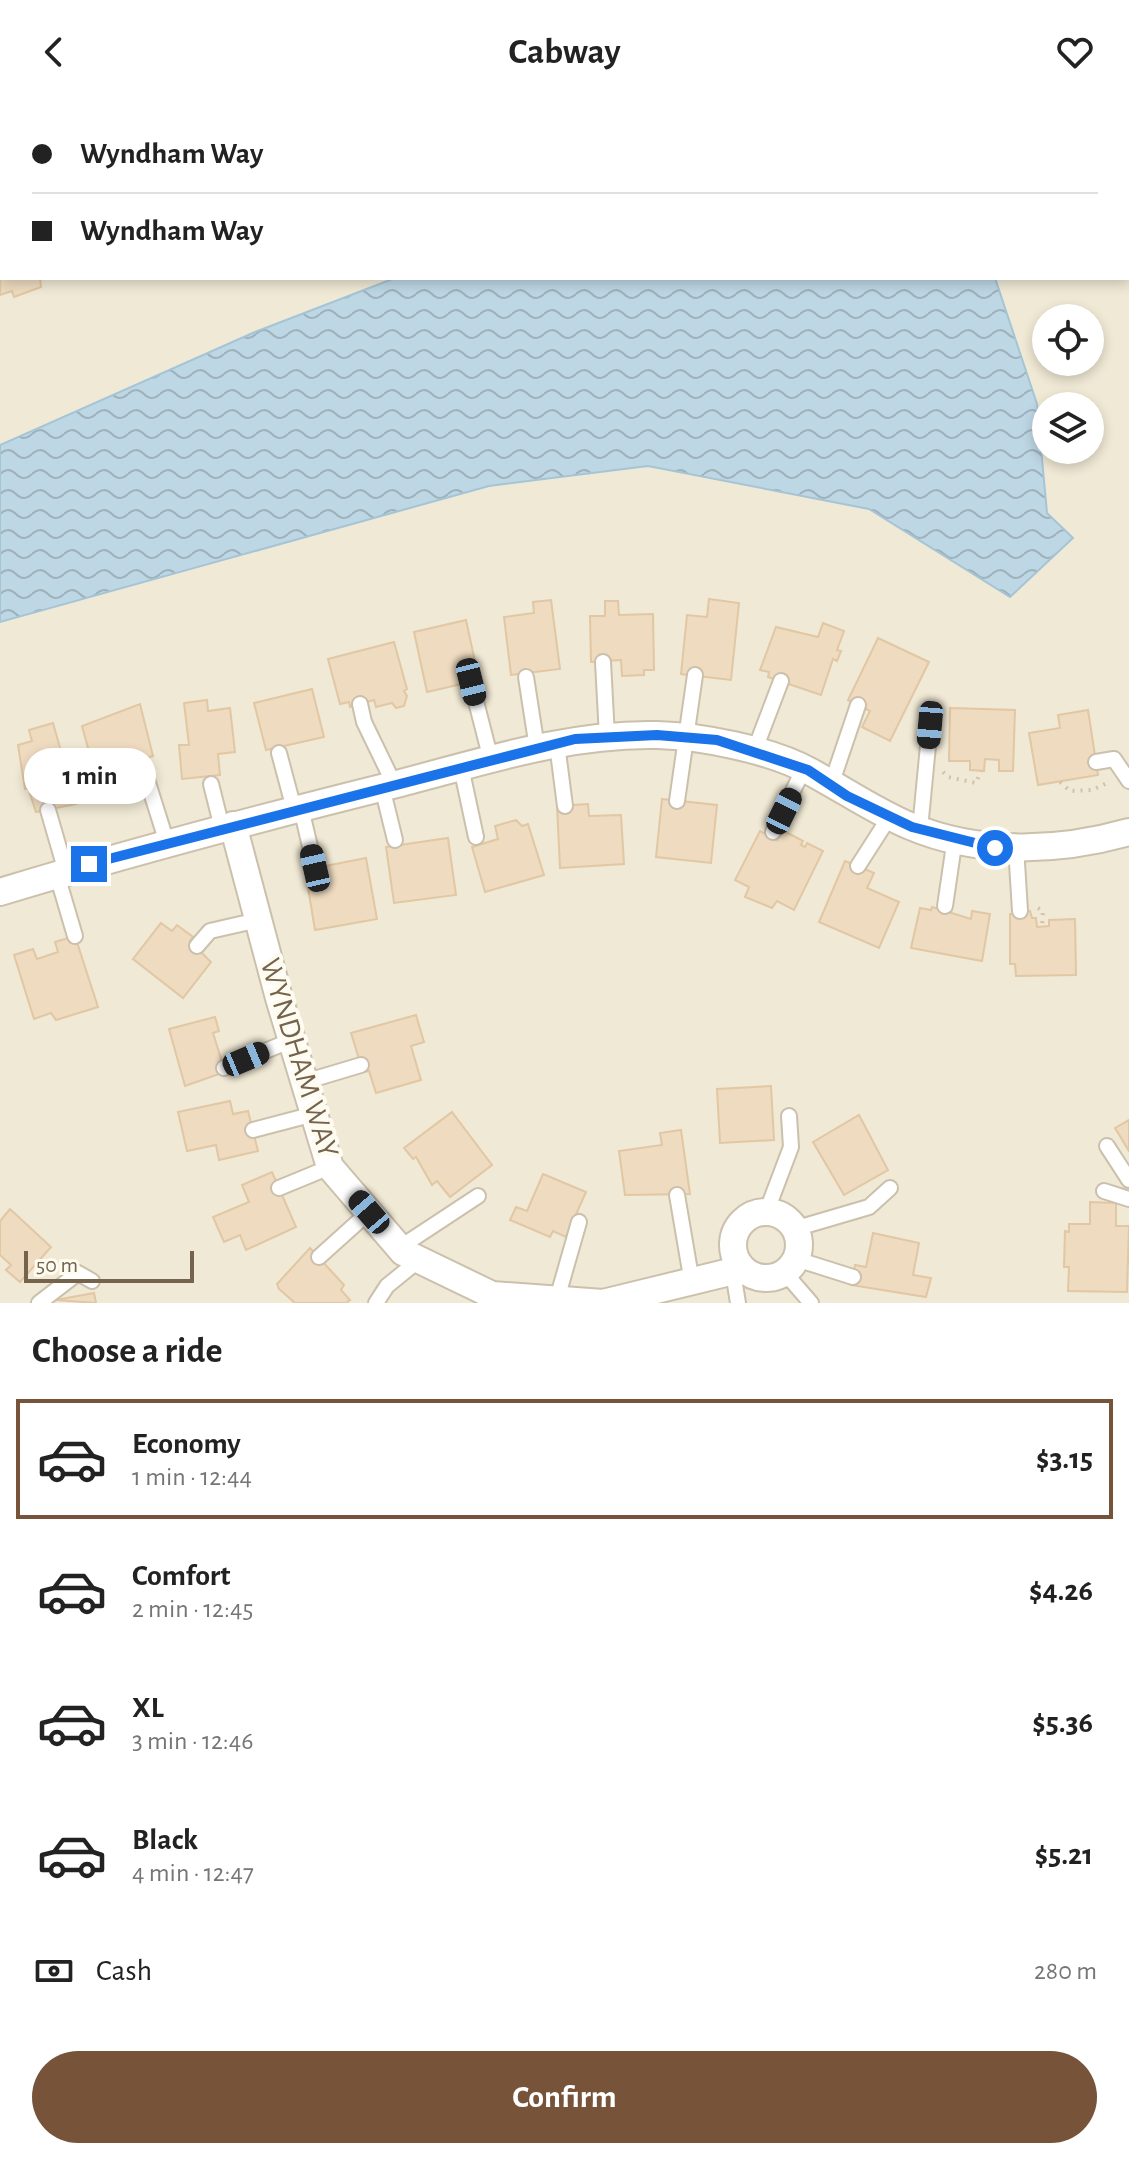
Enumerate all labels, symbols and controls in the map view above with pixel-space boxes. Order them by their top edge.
icon: back [32,30,76,74]
icon: heart [1053,30,1097,74]
text: Cabway [508,34,621,70]
text: Wyndham Way [80,139,263,169]
text: Wyndham Way [80,216,263,246]
map controls [1032,304,1104,464]
button: locate [1032,304,1104,376]
button: layers [1032,392,1104,464]
car [454,656,488,708]
car [916,700,944,750]
callout: 1 min [23,748,155,804]
text: 1 min [63,763,117,789]
car [763,784,805,838]
route start [977,830,1013,866]
car [298,842,332,894]
route end [71,846,107,882]
street label: WYNDHAM WAY [254,955,344,1161]
car [219,1039,273,1079]
car [344,1186,394,1238]
scale bar [24,1247,194,1283]
text: 50 m [36,1254,78,1276]
text: Choose a ride [32,1333,222,1369]
icon: car [36,1423,108,1495]
text: Economy [132,1429,241,1459]
text: $3.15 [1036,1444,1093,1474]
text: 1 min · 12:44 [132,1464,252,1490]
icon: car [36,1555,108,1627]
text: Comfort [132,1561,231,1591]
text: $4.26 [1029,1576,1093,1606]
text: 2 min · 12:45 [132,1596,253,1622]
icon: car [36,1687,108,1759]
text: XL [132,1693,164,1723]
text: $5.36 [1032,1708,1093,1738]
text: 3 min · 12:46 [132,1728,254,1754]
icon: car [36,1819,108,1891]
text: Black [132,1825,198,1855]
text: $5.21 [1035,1840,1093,1870]
text: 4 min · 12:47 [132,1860,254,1886]
icon: cash [32,1949,76,1993]
text: Cash [96,1956,152,1986]
text: 280 m [1034,1958,1097,1984]
button: Confirm [32,2051,1097,2143]

